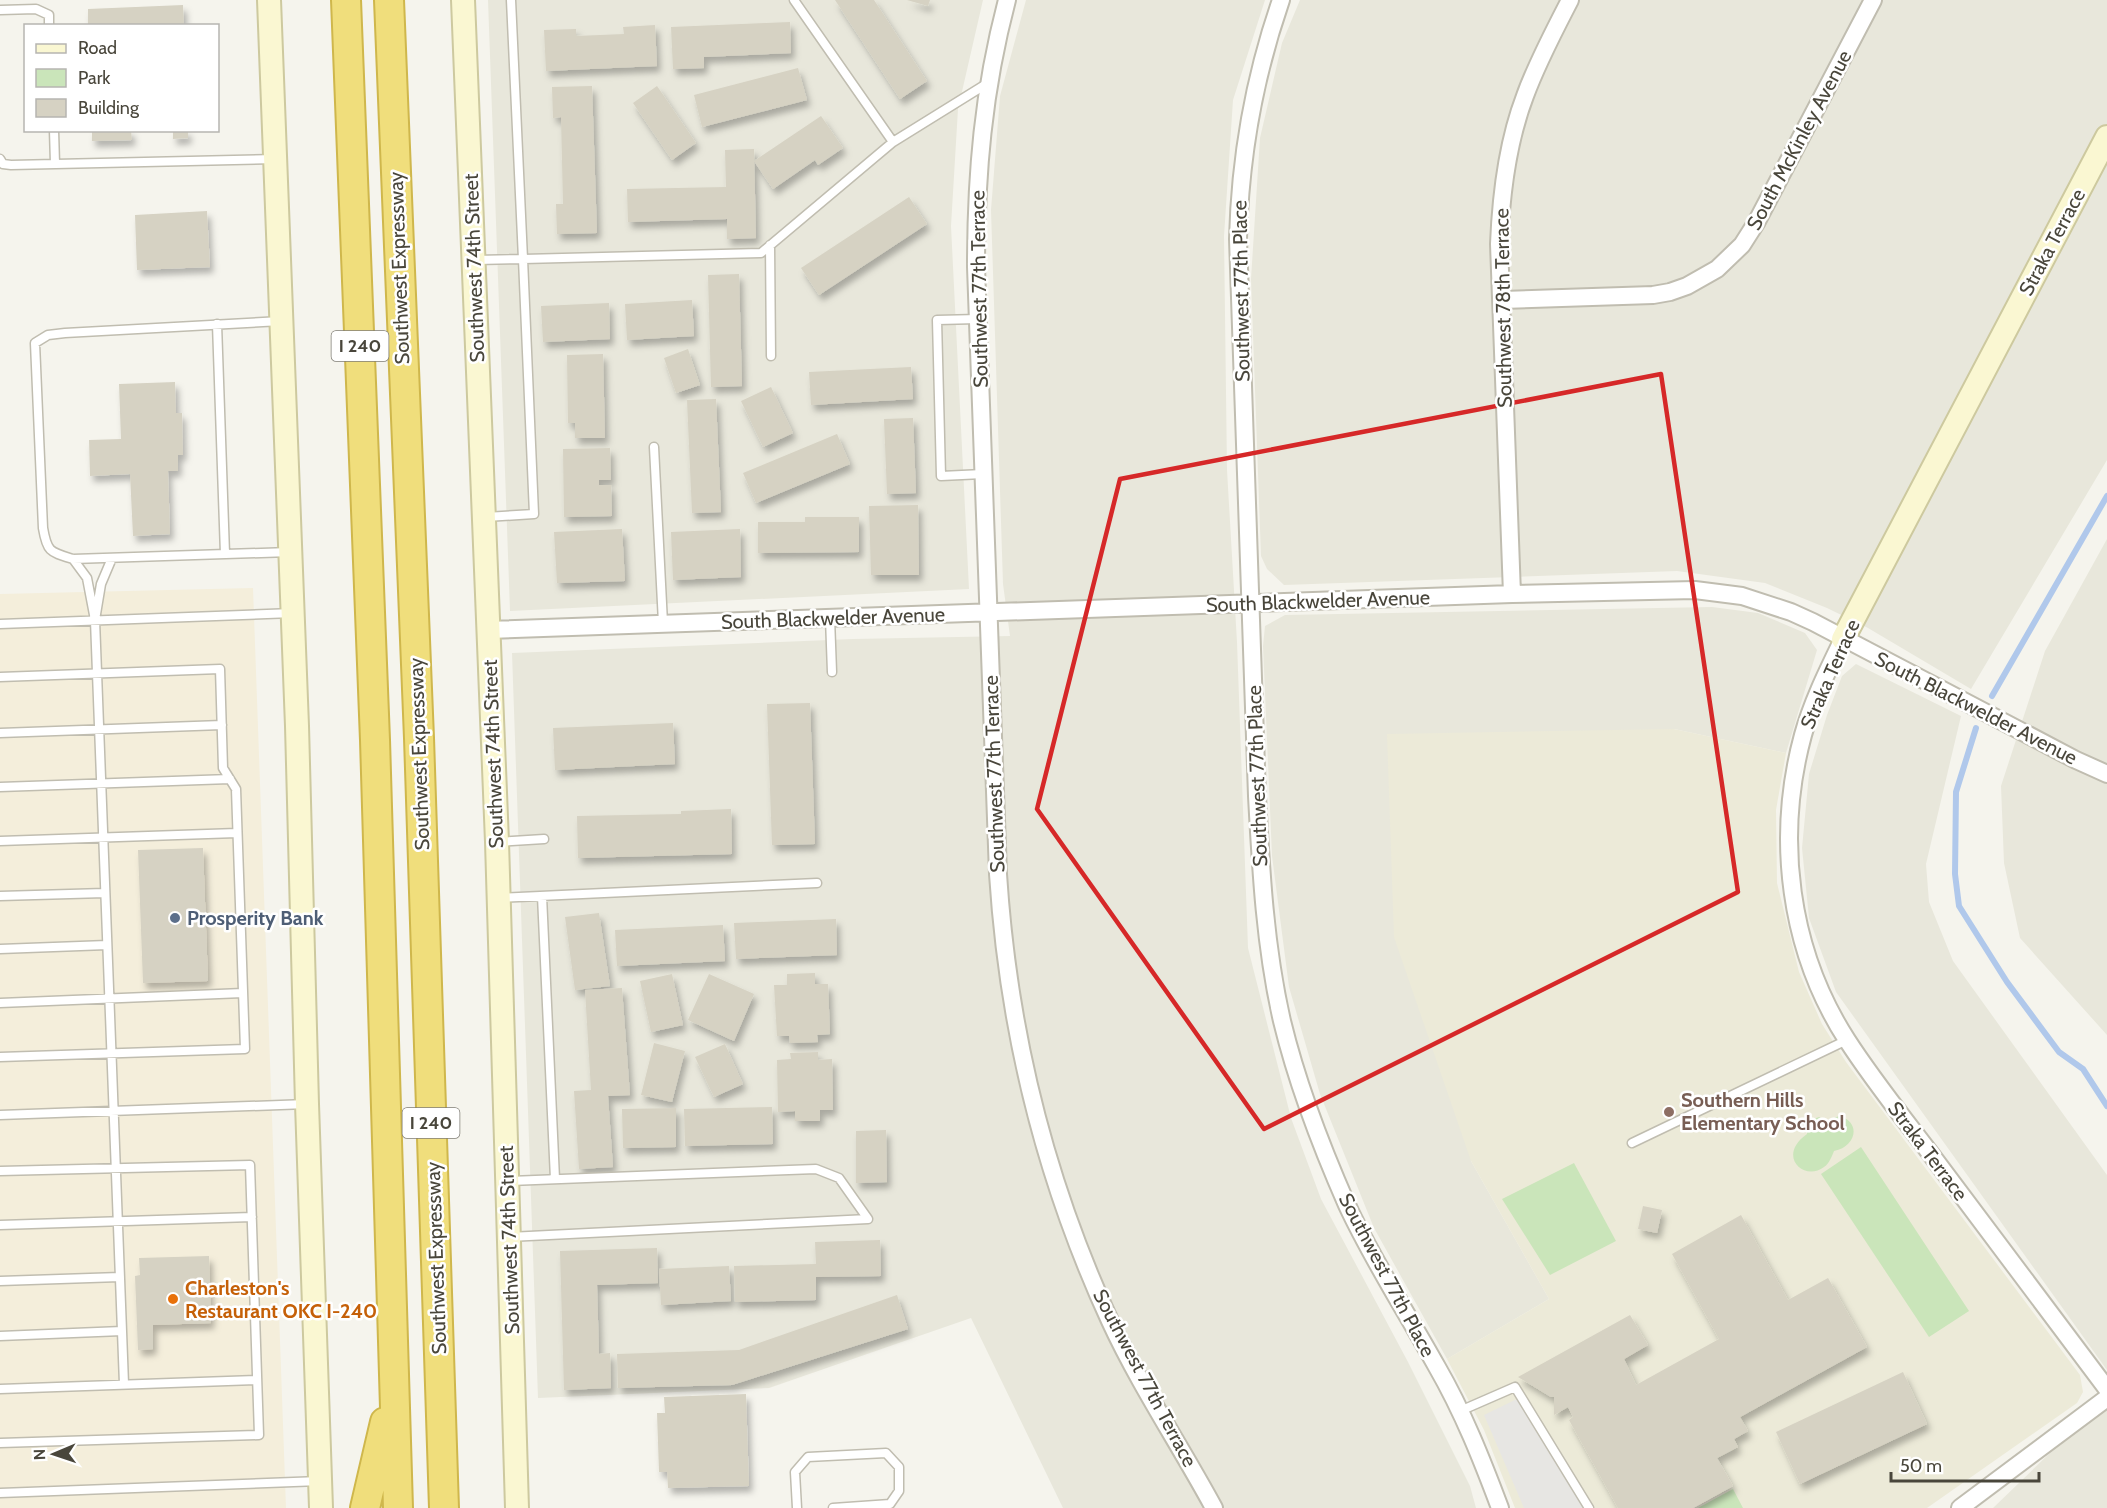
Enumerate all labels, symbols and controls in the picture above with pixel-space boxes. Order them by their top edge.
legend [24,24,219,132]
text: Road [78,37,117,59]
street label: South McKinley Avenue [1741,46,1857,234]
text: Park [78,67,111,89]
text: Building [78,97,140,119]
street label: Southwest Expressway [384,171,414,365]
street label: Southwest 74th Street [459,173,489,363]
street label: Straka Terrace [2014,185,2090,299]
street label: Southwest 77th Terrace [965,190,993,388]
street label: Southwest 77th Place [1227,200,1255,382]
street label: Southwest 78th Terrace [1489,208,1517,408]
road number: I 240 [332,331,388,361]
street label: South Blackwelder Avenue [1206,585,1430,617]
street label: South Blackwelder Avenue [721,602,945,634]
street label: Straka Terrace [1795,615,1865,733]
street label: South Blackwelder Avenue [1871,646,2081,770]
street label: Southwest Expressway [404,657,434,851]
street label: Southwest 74th Street [478,659,508,849]
street label: Southwest 77th Terrace [979,675,1009,873]
street label: Southwest 77th Place [1242,685,1272,867]
place label: Prosperity Bank [187,906,324,930]
marker: Prosperity Bank [168,911,182,925]
place label: Southern Hills Elementary School [1681,1088,1845,1135]
street label: Straka Terrace [1883,1097,1973,1205]
marker: Southern Hills Elementary School [1662,1105,1676,1119]
road number: I 240 [402,1108,460,1138]
street label: Southwest 74th Street [494,1145,524,1335]
street label: Southwest Expressway [421,1161,451,1355]
street label: Southwest 77th Place [1334,1189,1440,1361]
place label: Charleston's Restaurant OKC I-240 [185,1276,377,1323]
street label: Southwest 77th Terrace [1088,1285,1202,1471]
marker: Charleston's Restaurant OKC I-240 [166,1292,180,1306]
north arrow [24,1424,84,1484]
scale bar [1891,1445,2040,1483]
text: N [30,1449,49,1460]
text: 50 m [1900,1455,1942,1477]

